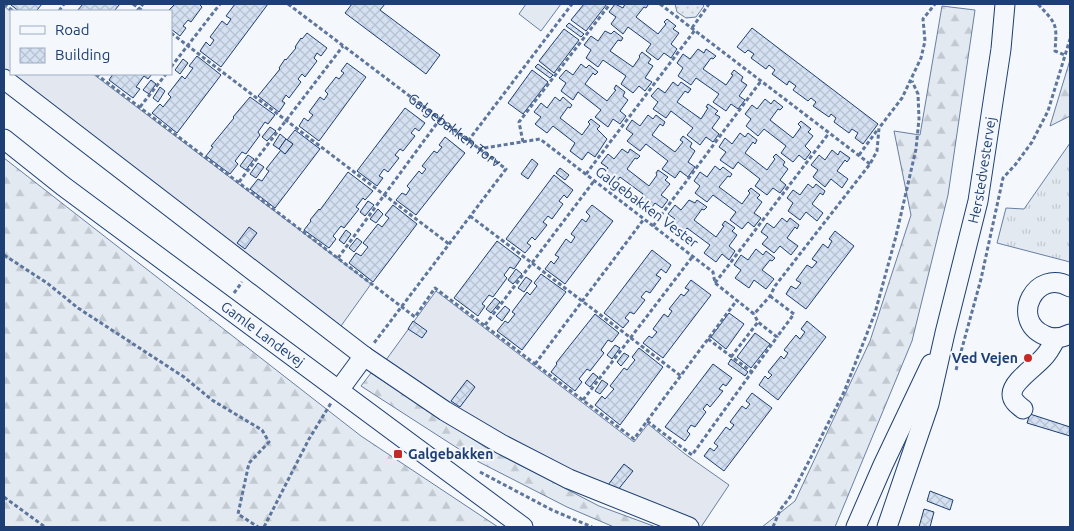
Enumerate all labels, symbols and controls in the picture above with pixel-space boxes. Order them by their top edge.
legend [10,10,172,75]
text: Road [55,21,90,38]
text: Building [55,46,110,63]
street label: Galgebakken Torv [405,90,504,170]
street label: Herstedvestervej [965,116,999,225]
street label: Galgebakken Vester [592,163,702,251]
street label: Gamle Landevej [218,298,307,370]
place label: Ved Vejen [952,350,1018,366]
marker: Ved Vejen [1022,352,1034,364]
place label: Galgebakken [408,446,493,462]
marker: Galgebakken [392,448,404,460]

